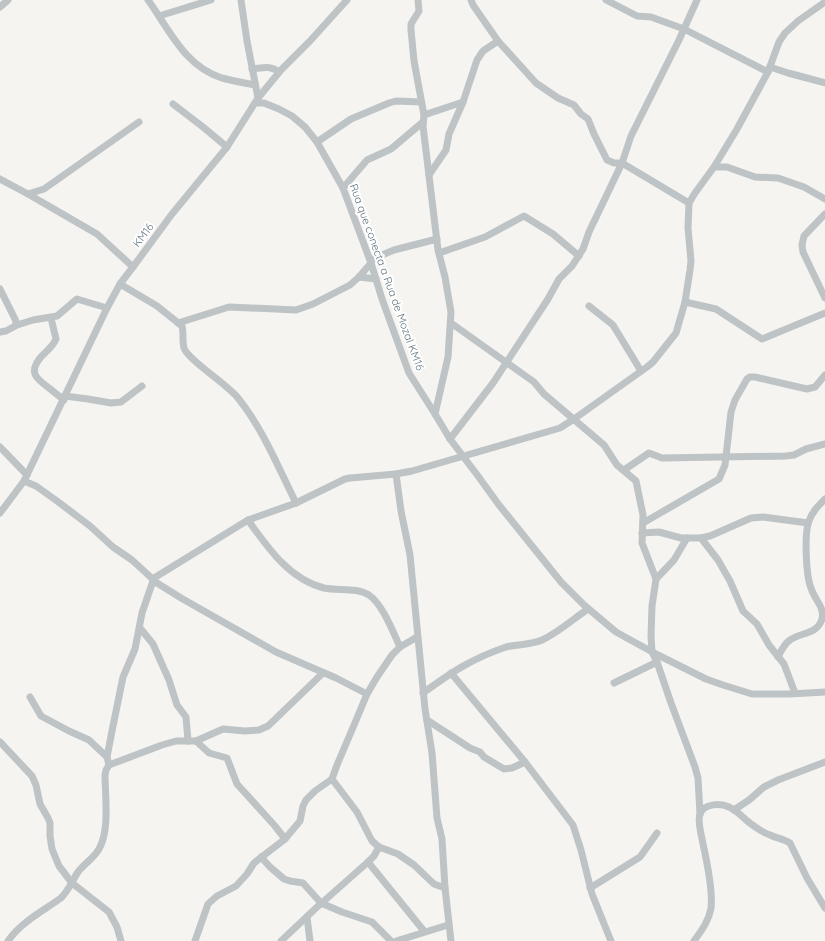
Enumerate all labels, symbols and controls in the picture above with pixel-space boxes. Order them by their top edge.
street label: Rua que conecta a Rua de Mozal KM16 [347,182,427,372]
street label: KM16 [129,220,157,250]

